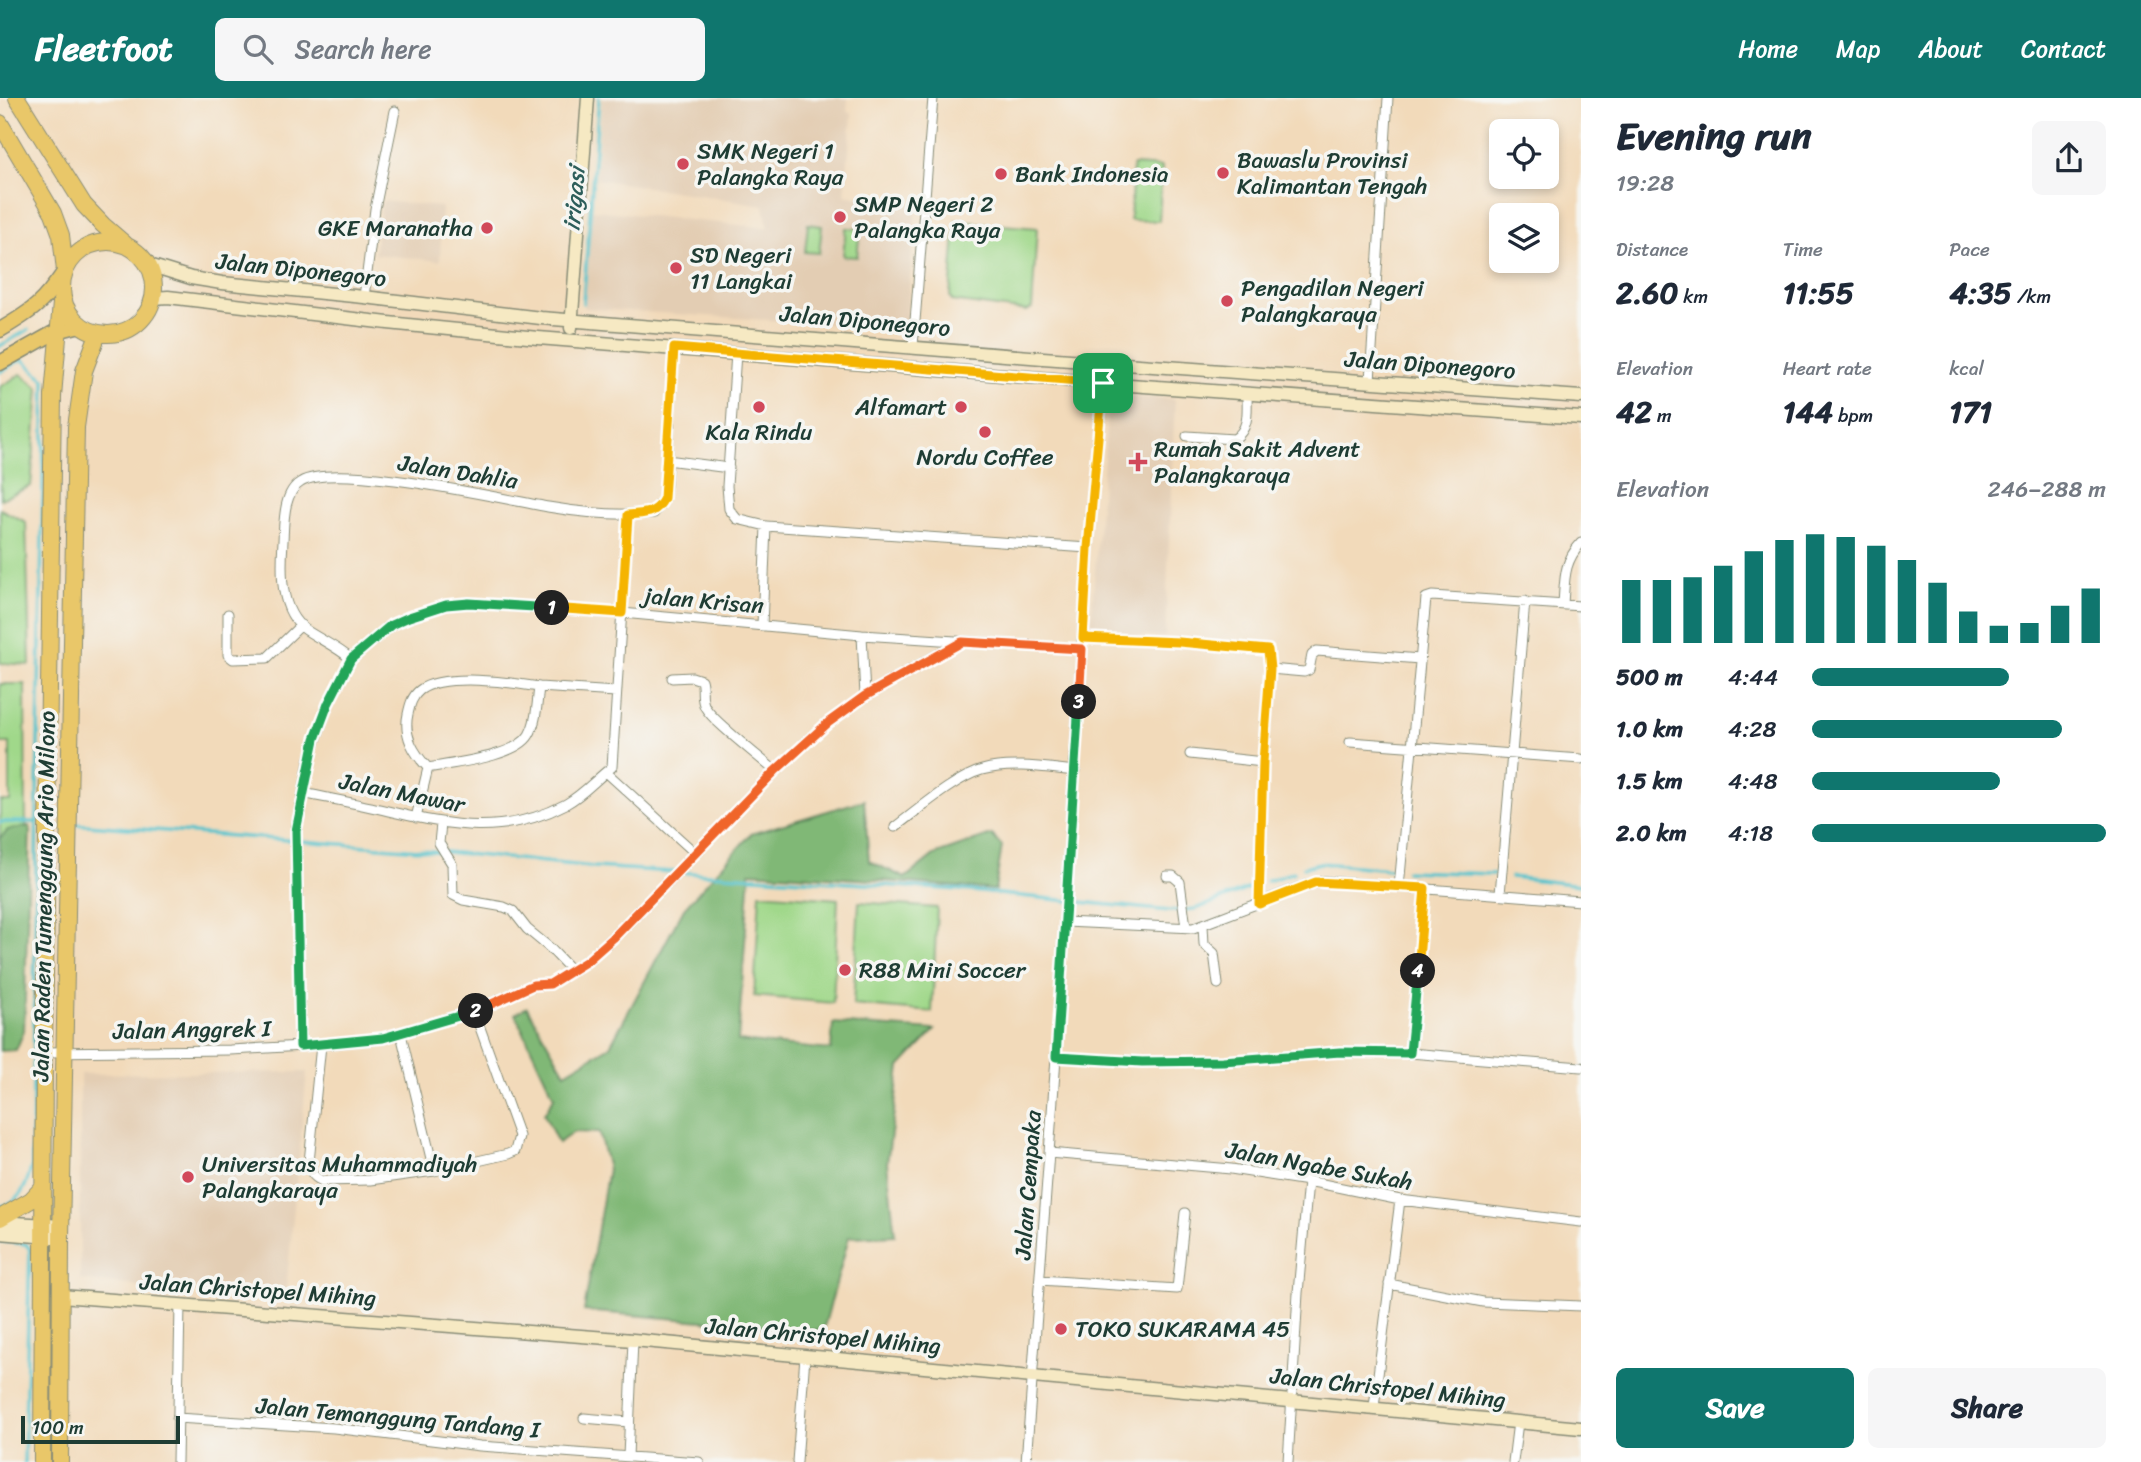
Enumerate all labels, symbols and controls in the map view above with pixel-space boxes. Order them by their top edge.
search box [215,18,705,81]
text: Fleetfoot [35,20,173,78]
text: Search here [295,26,432,72]
text: Home [1738,28,1798,70]
text: Map [1836,28,1880,70]
text: About [1918,28,1983,70]
text: Contact [2021,28,2106,70]
icon: search [239,30,277,68]
text: Evening run [1616,103,1812,170]
map controls [1489,119,1559,273]
button: locate [1489,119,1559,189]
button: share [2032,121,2106,195]
place label: SMK Negeri 1 Palangka Raya [697,131,844,198]
place label: Bawaslu Provinsi Kalimantan Tengah [1237,140,1427,207]
place label: Bank Indonesia [1015,154,1169,195]
marker: SMK Negeri 1 Palangka Raya [675,156,691,172]
water label: irigasi [550,161,598,233]
text: 19:28 [1616,163,1674,204]
marker: Bawaslu Provinsi Kalimantan Tengah [1215,165,1231,181]
marker: Bank Indonesia [993,166,1009,182]
place label: SMP Negeri 2 Palangka Raya [854,184,1001,251]
button: layers [1489,203,1559,273]
place label: GKE Maranatha [318,208,473,249]
marker: SMP Negeri 2 Palangka Raya [832,209,848,225]
marker: GKE Maranatha [479,220,495,236]
text: Distance [1616,233,1688,266]
text: Time [1783,233,1823,266]
text: Pace [1949,233,1990,266]
place label: SD Negeri 11 Langkai [690,235,793,302]
street label: Jalan Diponegoro [213,241,389,299]
marker: SD Negeri 11 Langkai [668,260,684,276]
text: 2.60 [1616,266,1678,320]
text: 11:55 [1783,266,1854,320]
text: 4:35 [1949,266,2012,320]
place label: Pengadilan Negeri Palangkaraya [1241,268,1424,335]
text: km [1678,280,1708,313]
text: /km [2012,280,2051,313]
street label: Jalan Diponegoro [777,293,952,349]
marker: Pengadilan Negeri Palangkaraya [1219,293,1235,309]
street label: Jalan Diponegoro [1342,339,1517,391]
text: Elevation [1616,352,1693,385]
text: Heart rate [1783,352,1872,385]
text: kcal [1949,352,1984,385]
pin [1073,353,1133,413]
icon: arrive [1084,364,1122,402]
text: 42 [1616,385,1652,439]
text: 144 [1783,385,1833,439]
text: 171 [1949,385,1992,439]
place label: Alfamart [854,387,947,428]
marker: Kala Rindu [751,399,767,415]
marker: Alfamart [953,399,969,415]
text: m [1652,399,1672,432]
text: bpm [1833,399,1873,432]
place label: Kala Rindu [706,412,813,453]
marker: Nordu Coffee [977,424,993,440]
place label: Rumah Sakit Advent Palangkaraya [1154,429,1360,496]
place label: Nordu Coffee [916,437,1054,478]
street label: Jalan Dahlia [394,442,521,502]
marker: Rumah Sakit Advent Palangkaraya [1128,452,1148,472]
text: Elevation [1616,469,1709,510]
text: 246–288 m [1988,469,2106,510]
street label: jalan Krisan [637,575,766,627]
pin: 1 [534,590,570,626]
text: 1 [547,591,556,624]
text: 500 m [1616,657,1683,698]
text: 4:44 [1728,657,1778,698]
pin: 3 [1062,684,1096,720]
text: 3 [1073,685,1084,718]
text: 1.0 km [1616,709,1683,750]
text: 4:28 [1728,709,1776,750]
street label: Jalan Raden Tumenggung Ario Milono [20,710,68,1083]
street label: Jalan Mawar [335,761,470,826]
text: 1.5 km [1616,761,1683,802]
text: 4:48 [1728,761,1778,802]
text: 2.0 km [1616,813,1687,854]
text: 4:18 [1728,813,1773,854]
place label: R88 Mini Soccer [859,950,1027,991]
pin: 4 [1400,954,1436,988]
text: 4 [1412,954,1423,987]
marker: R88 Mini Soccer [837,962,853,978]
pin: 2 [458,993,494,1028]
text: 2 [470,994,481,1027]
street label: Jalan Anggrek I [112,1008,273,1052]
street label: Jalan Cempaka [1002,1109,1054,1262]
street label: Jalan Ngabe Sukah [1221,1129,1416,1203]
place label: Universitas Muhammadiyah Palangkaraya [202,1144,477,1211]
marker: Universitas Muhammadiyah Palangkaraya [180,1169,196,1185]
street label: Jalan Christopel Mihing [138,1261,378,1319]
street label: Jalan Christopel Mihing [702,1305,943,1367]
place label: TOKO SUKARAMA 45 [1075,1309,1290,1350]
marker: TOKO SUKARAMA 45 [1053,1321,1069,1337]
street label: Jalan Christopel Mihing [1267,1355,1508,1421]
button: Save [1616,1368,1854,1448]
button: Share [1868,1368,2106,1448]
street label: Jalan Temanggung Tandang I [253,1385,543,1451]
text: 100 m [32,1411,84,1444]
scale bar [21,1413,180,1445]

